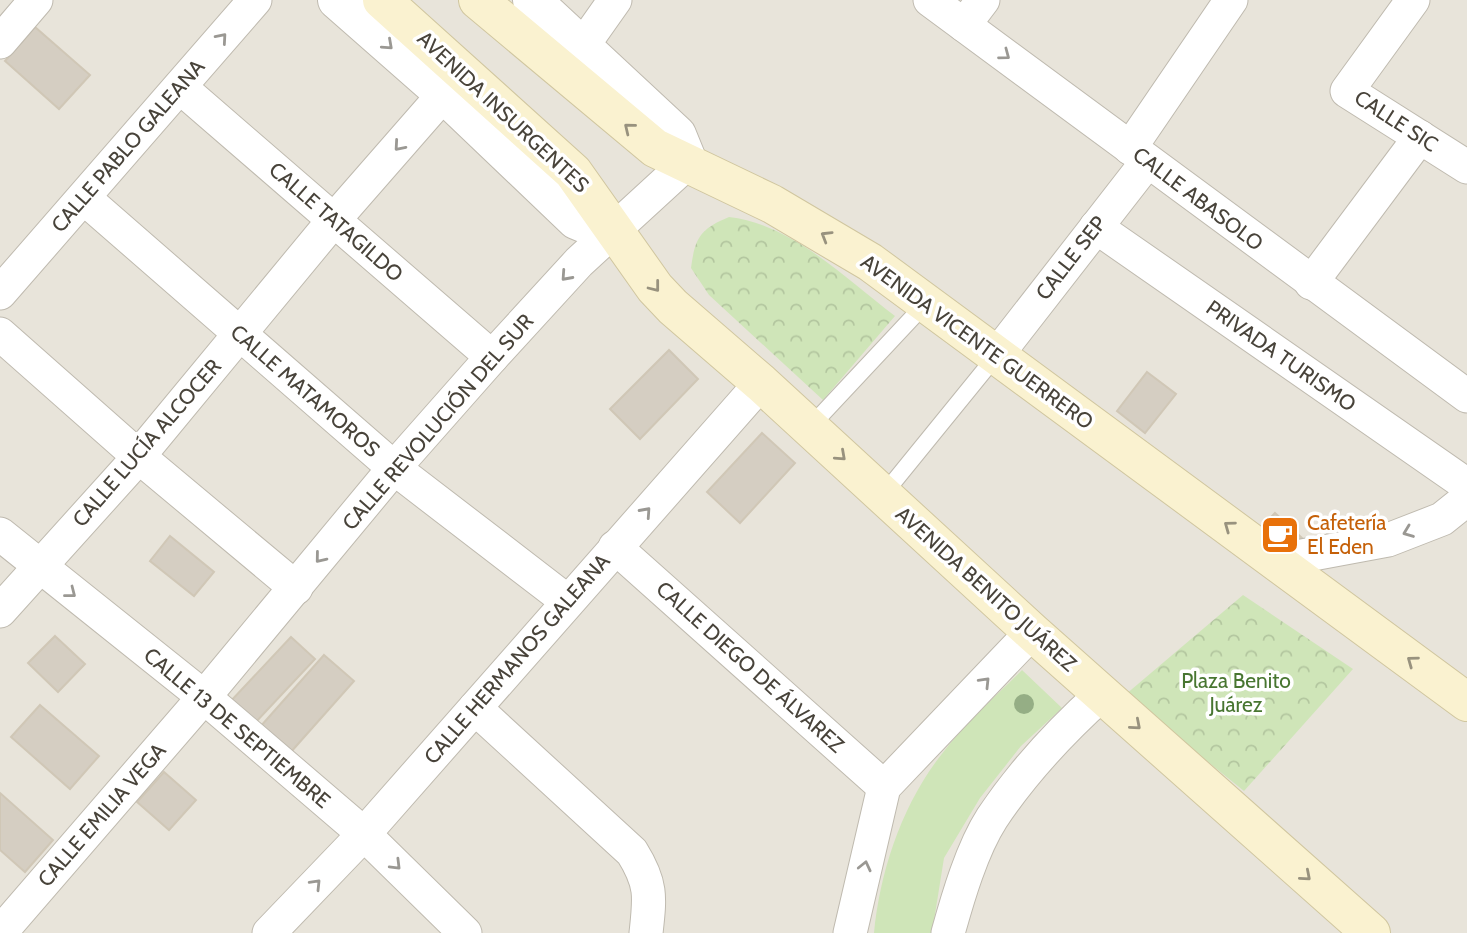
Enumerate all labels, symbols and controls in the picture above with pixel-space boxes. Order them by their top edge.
street label: AVENIDA INSURGENTES [413,26,594,198]
one-way arrow [214,33,226,46]
one-way arrow [380,37,393,49]
one-way arrow [997,47,1010,60]
street label: CALLE PABLO GALEANA [46,54,209,237]
street label: CALLE SIC [1350,85,1442,157]
one-way arrow [625,124,638,136]
one-way arrow [395,138,407,151]
street label: CALLE ABASOLO [1128,142,1268,256]
street label: CALLE TATAGILDO [264,157,408,287]
street label: CALLE SEP [1030,211,1111,304]
one-way arrow [821,231,833,244]
street label: AVENIDA VICENTE GUERRERO [856,249,1098,434]
one-way arrow [562,268,574,281]
one-way arrow [647,278,659,291]
street label: PRIVADA TURISMO [1202,295,1361,417]
street label: CALLE REVOLUCIÓN DEL SUR [337,308,538,535]
street label: CALLE MATAMOROS [226,319,385,462]
street label: CALLE LUCÍA ALCOCER [67,354,226,531]
one-way arrow [833,448,846,461]
street label: AVENIDA BENITO JUÁREZ [891,501,1082,677]
one-way arrow [638,507,650,520]
place label: Cafetería El Eden [1307,510,1386,559]
cafe icon: Cafetería El Eden [1259,514,1301,556]
one-way arrow [1224,522,1237,535]
one-way arrow [1403,524,1415,538]
street label: CALLE HERMANOS GALEANA [419,548,615,769]
one-way arrow [315,551,328,563]
street label: CALLE DIEGO DE ÁLVAREZ [651,576,850,758]
one-way arrow [64,584,76,597]
street label: CALLE 13 DE SEPTIEMBRE [139,642,336,813]
one-way arrow [1407,657,1420,670]
park label: Plaza Benito Juárez [1181,668,1291,717]
one-way arrow [976,677,989,690]
one-way arrow [1128,717,1141,729]
street label: CALLE EMILIA VEGA [32,738,171,892]
one-way arrow [387,856,400,869]
one-way arrow [857,860,871,872]
one-way arrow [1298,867,1311,880]
one-way arrow [308,879,321,892]

